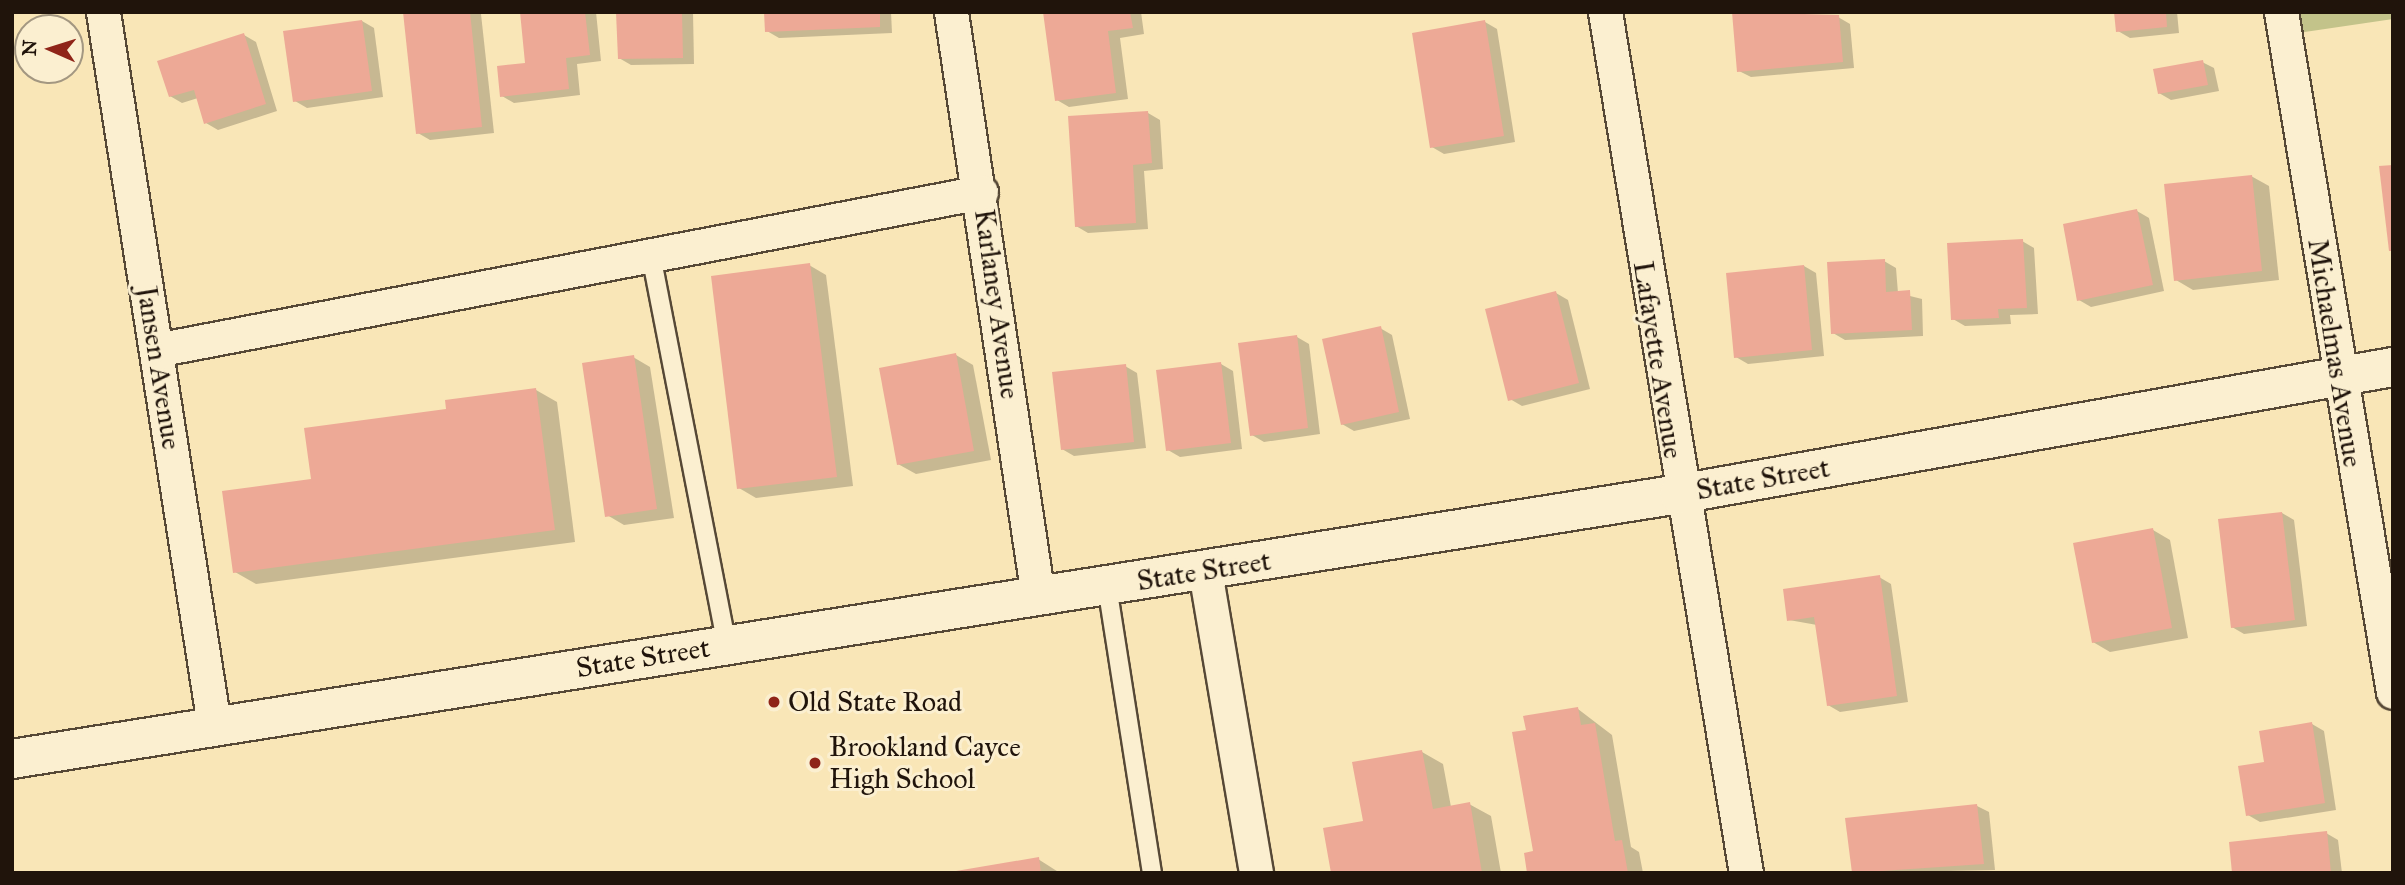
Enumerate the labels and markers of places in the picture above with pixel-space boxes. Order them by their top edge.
place label: Old State Road [788,685,962,719]
marker: Old State Road [766,694,782,710]
place label: Brookland Cayce High School [829,730,1021,796]
marker: Brookland Cayce High School [807,755,823,771]

